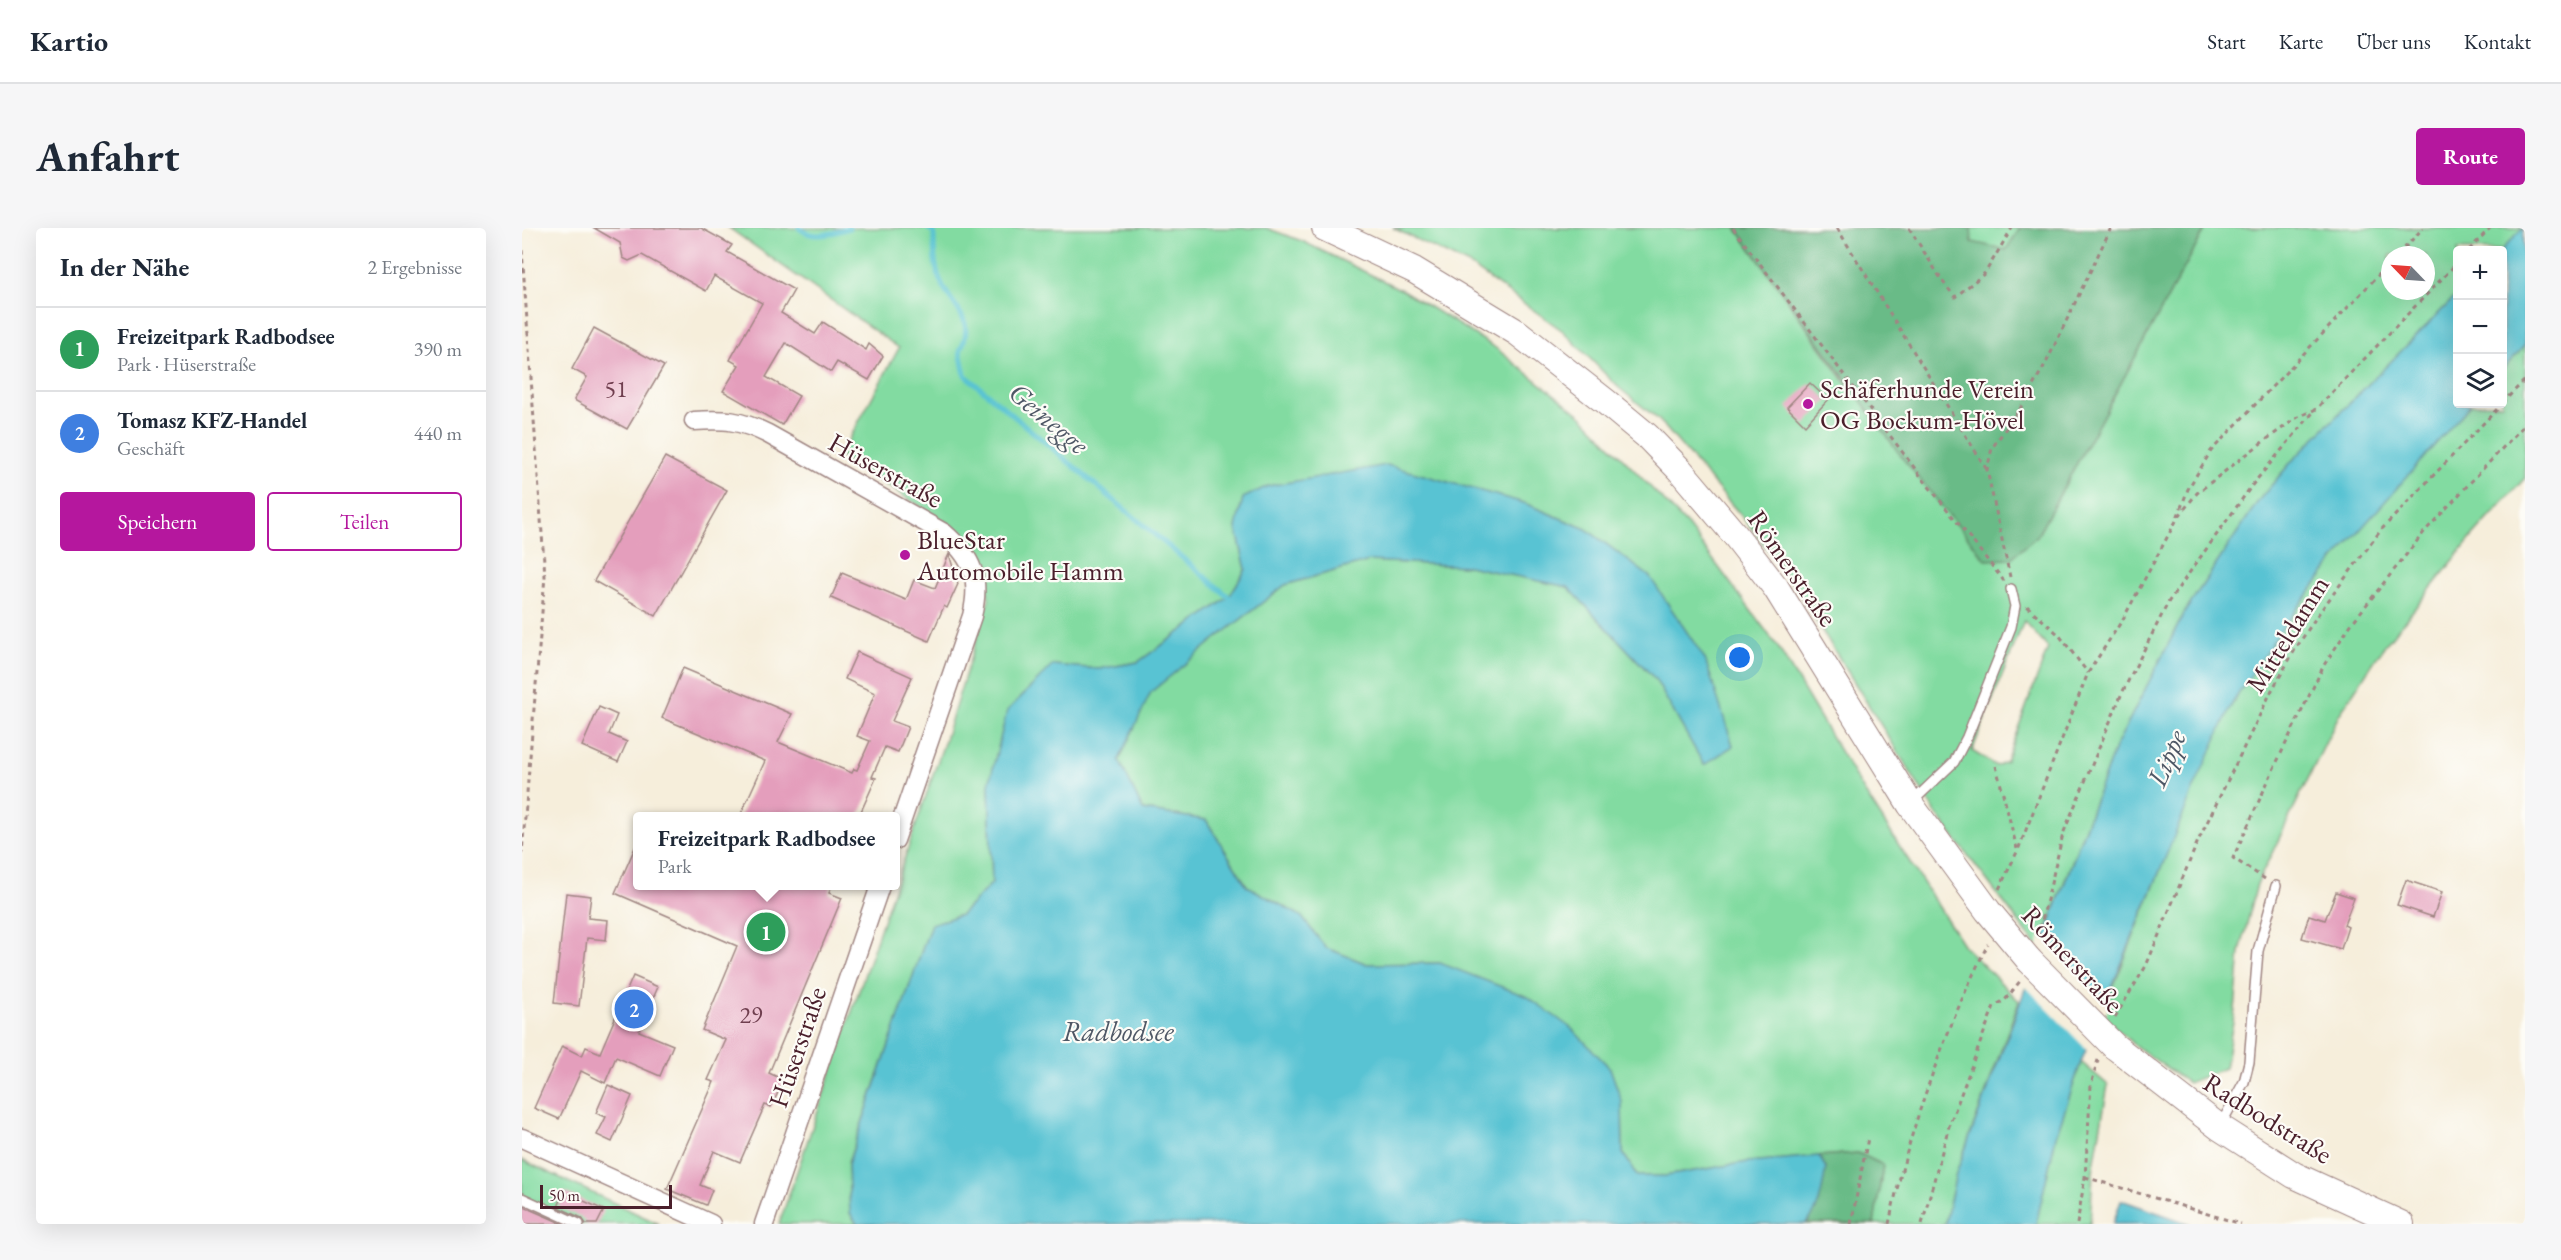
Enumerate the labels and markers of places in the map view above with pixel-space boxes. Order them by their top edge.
place label: Schäferhunde Verein OG Bockum-Hövel [1820,371,2034,437]
marker: Schäferhunde Verein OG Bockum-Hövel [1801,397,1815,411]
place label: BlueStar Automobile Hamm [916,522,1124,588]
marker: BlueStar Automobile Hamm [898,548,912,562]
pin: 1 [746,910,786,954]
pin: 2 [614,986,654,1032]

